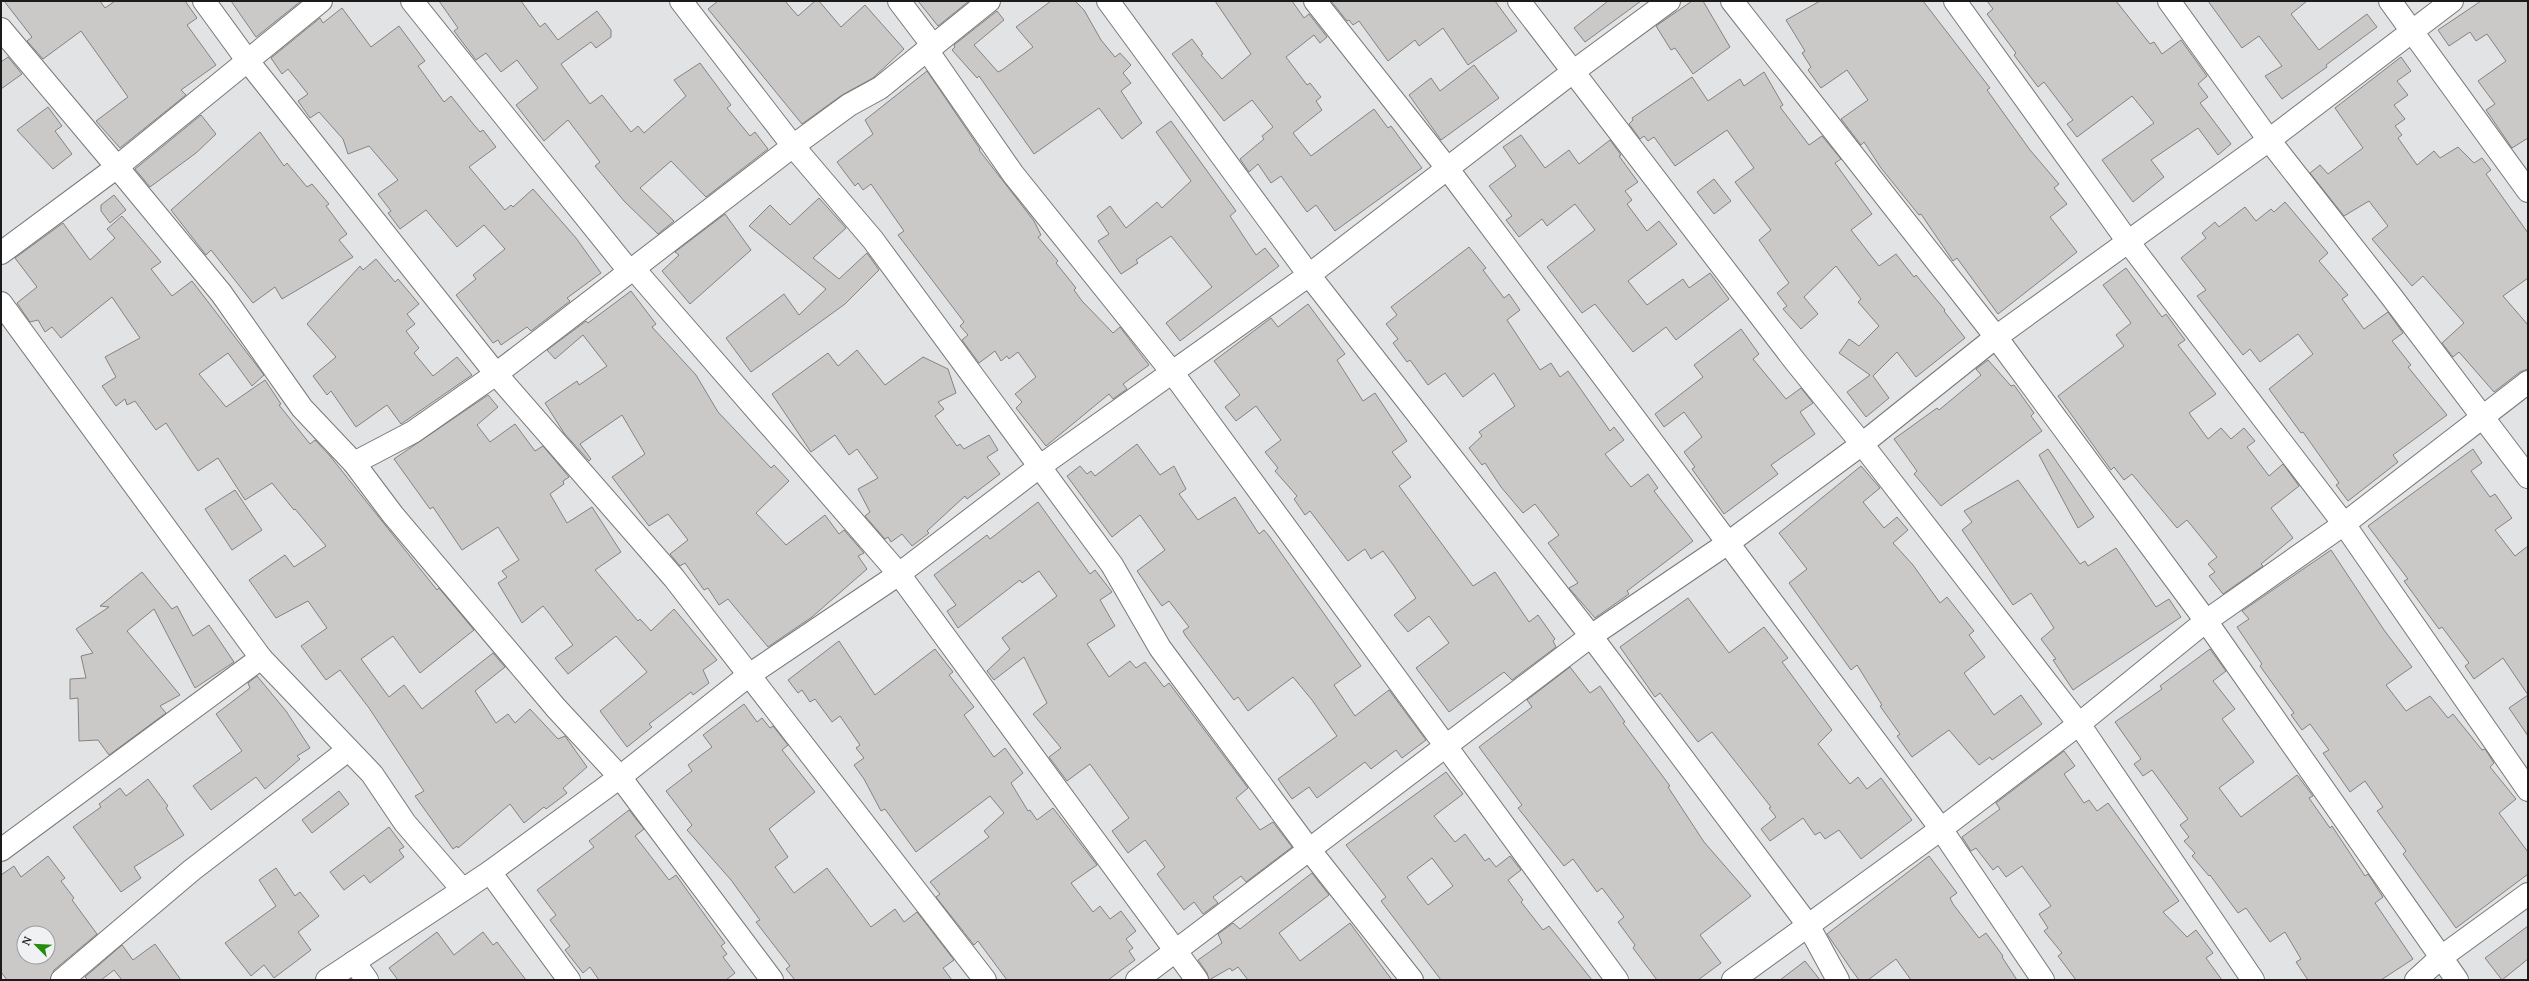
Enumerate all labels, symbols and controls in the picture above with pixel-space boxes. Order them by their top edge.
north arrow [16,925,56,965]
text: N [19,934,35,948]

